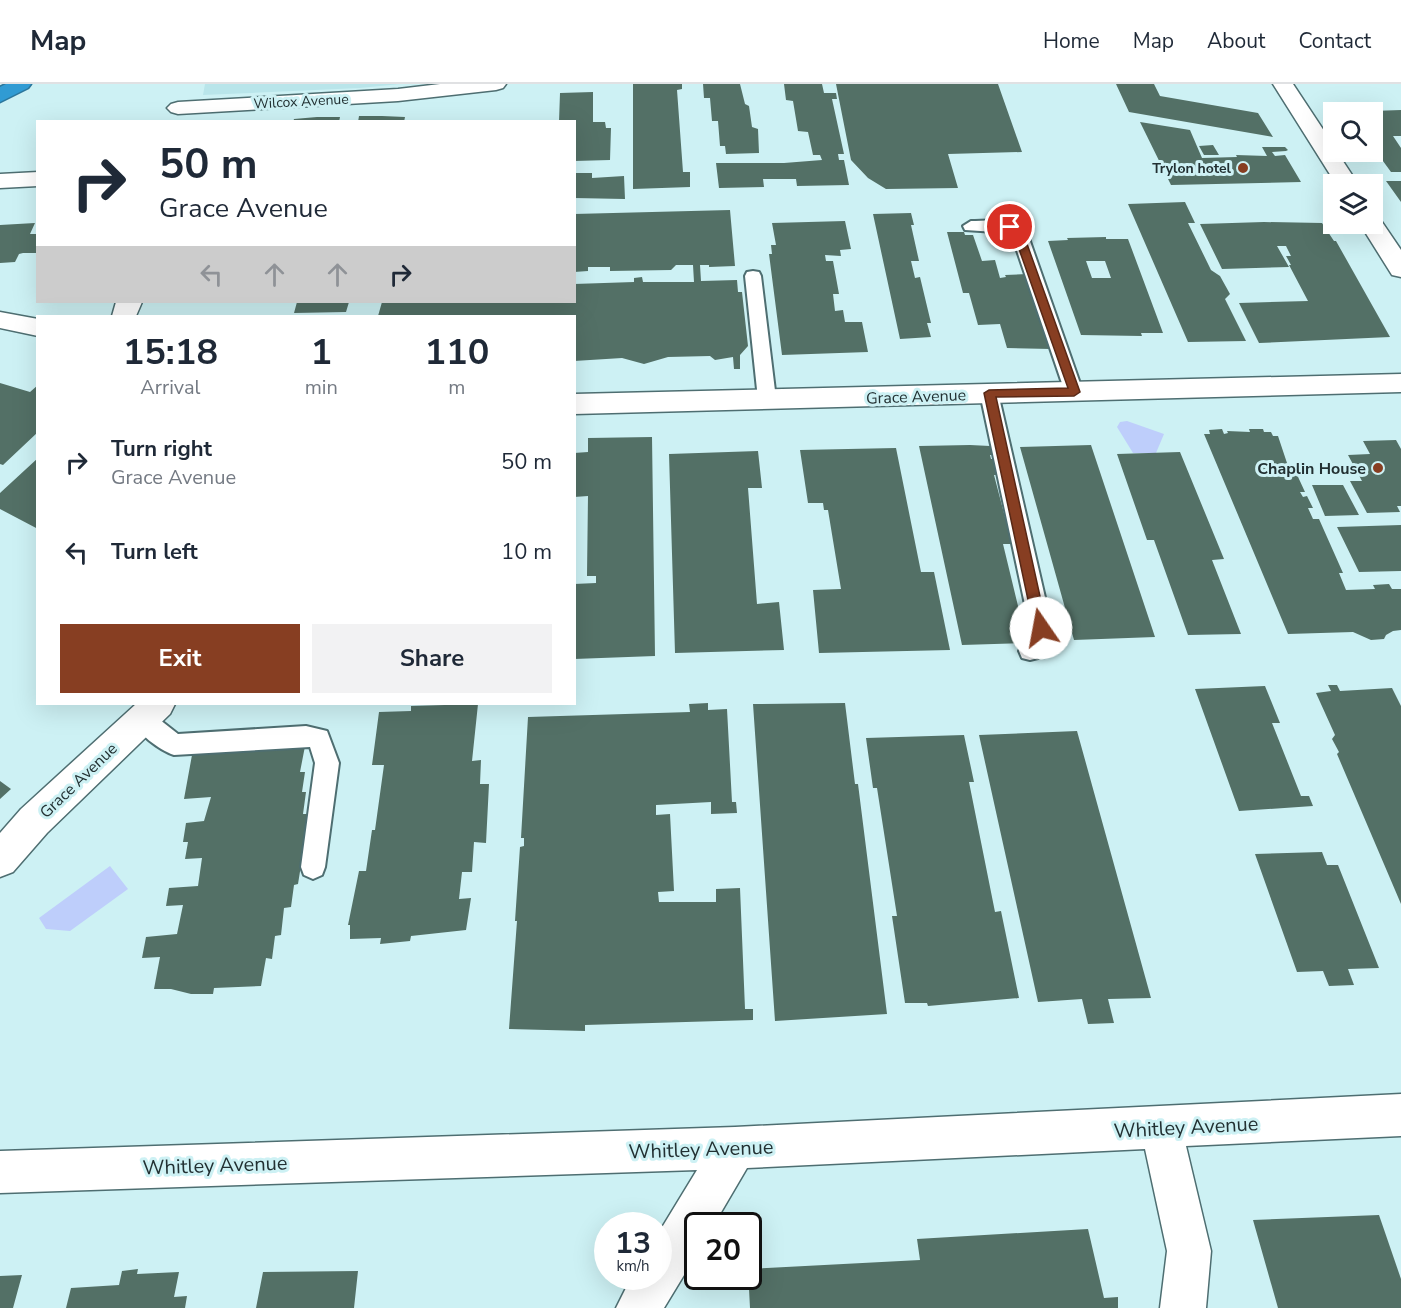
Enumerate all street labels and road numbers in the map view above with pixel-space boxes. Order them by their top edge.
street label: Wilcox Avenue [253,90,349,113]
street label: Grace Avenue [866,384,966,410]
street label: Grace Avenue [35,738,122,823]
street label: Whitley Avenue [1113,1110,1259,1145]
street label: Whitley Avenue [628,1133,774,1166]
street label: Whitley Avenue [142,1149,288,1182]

